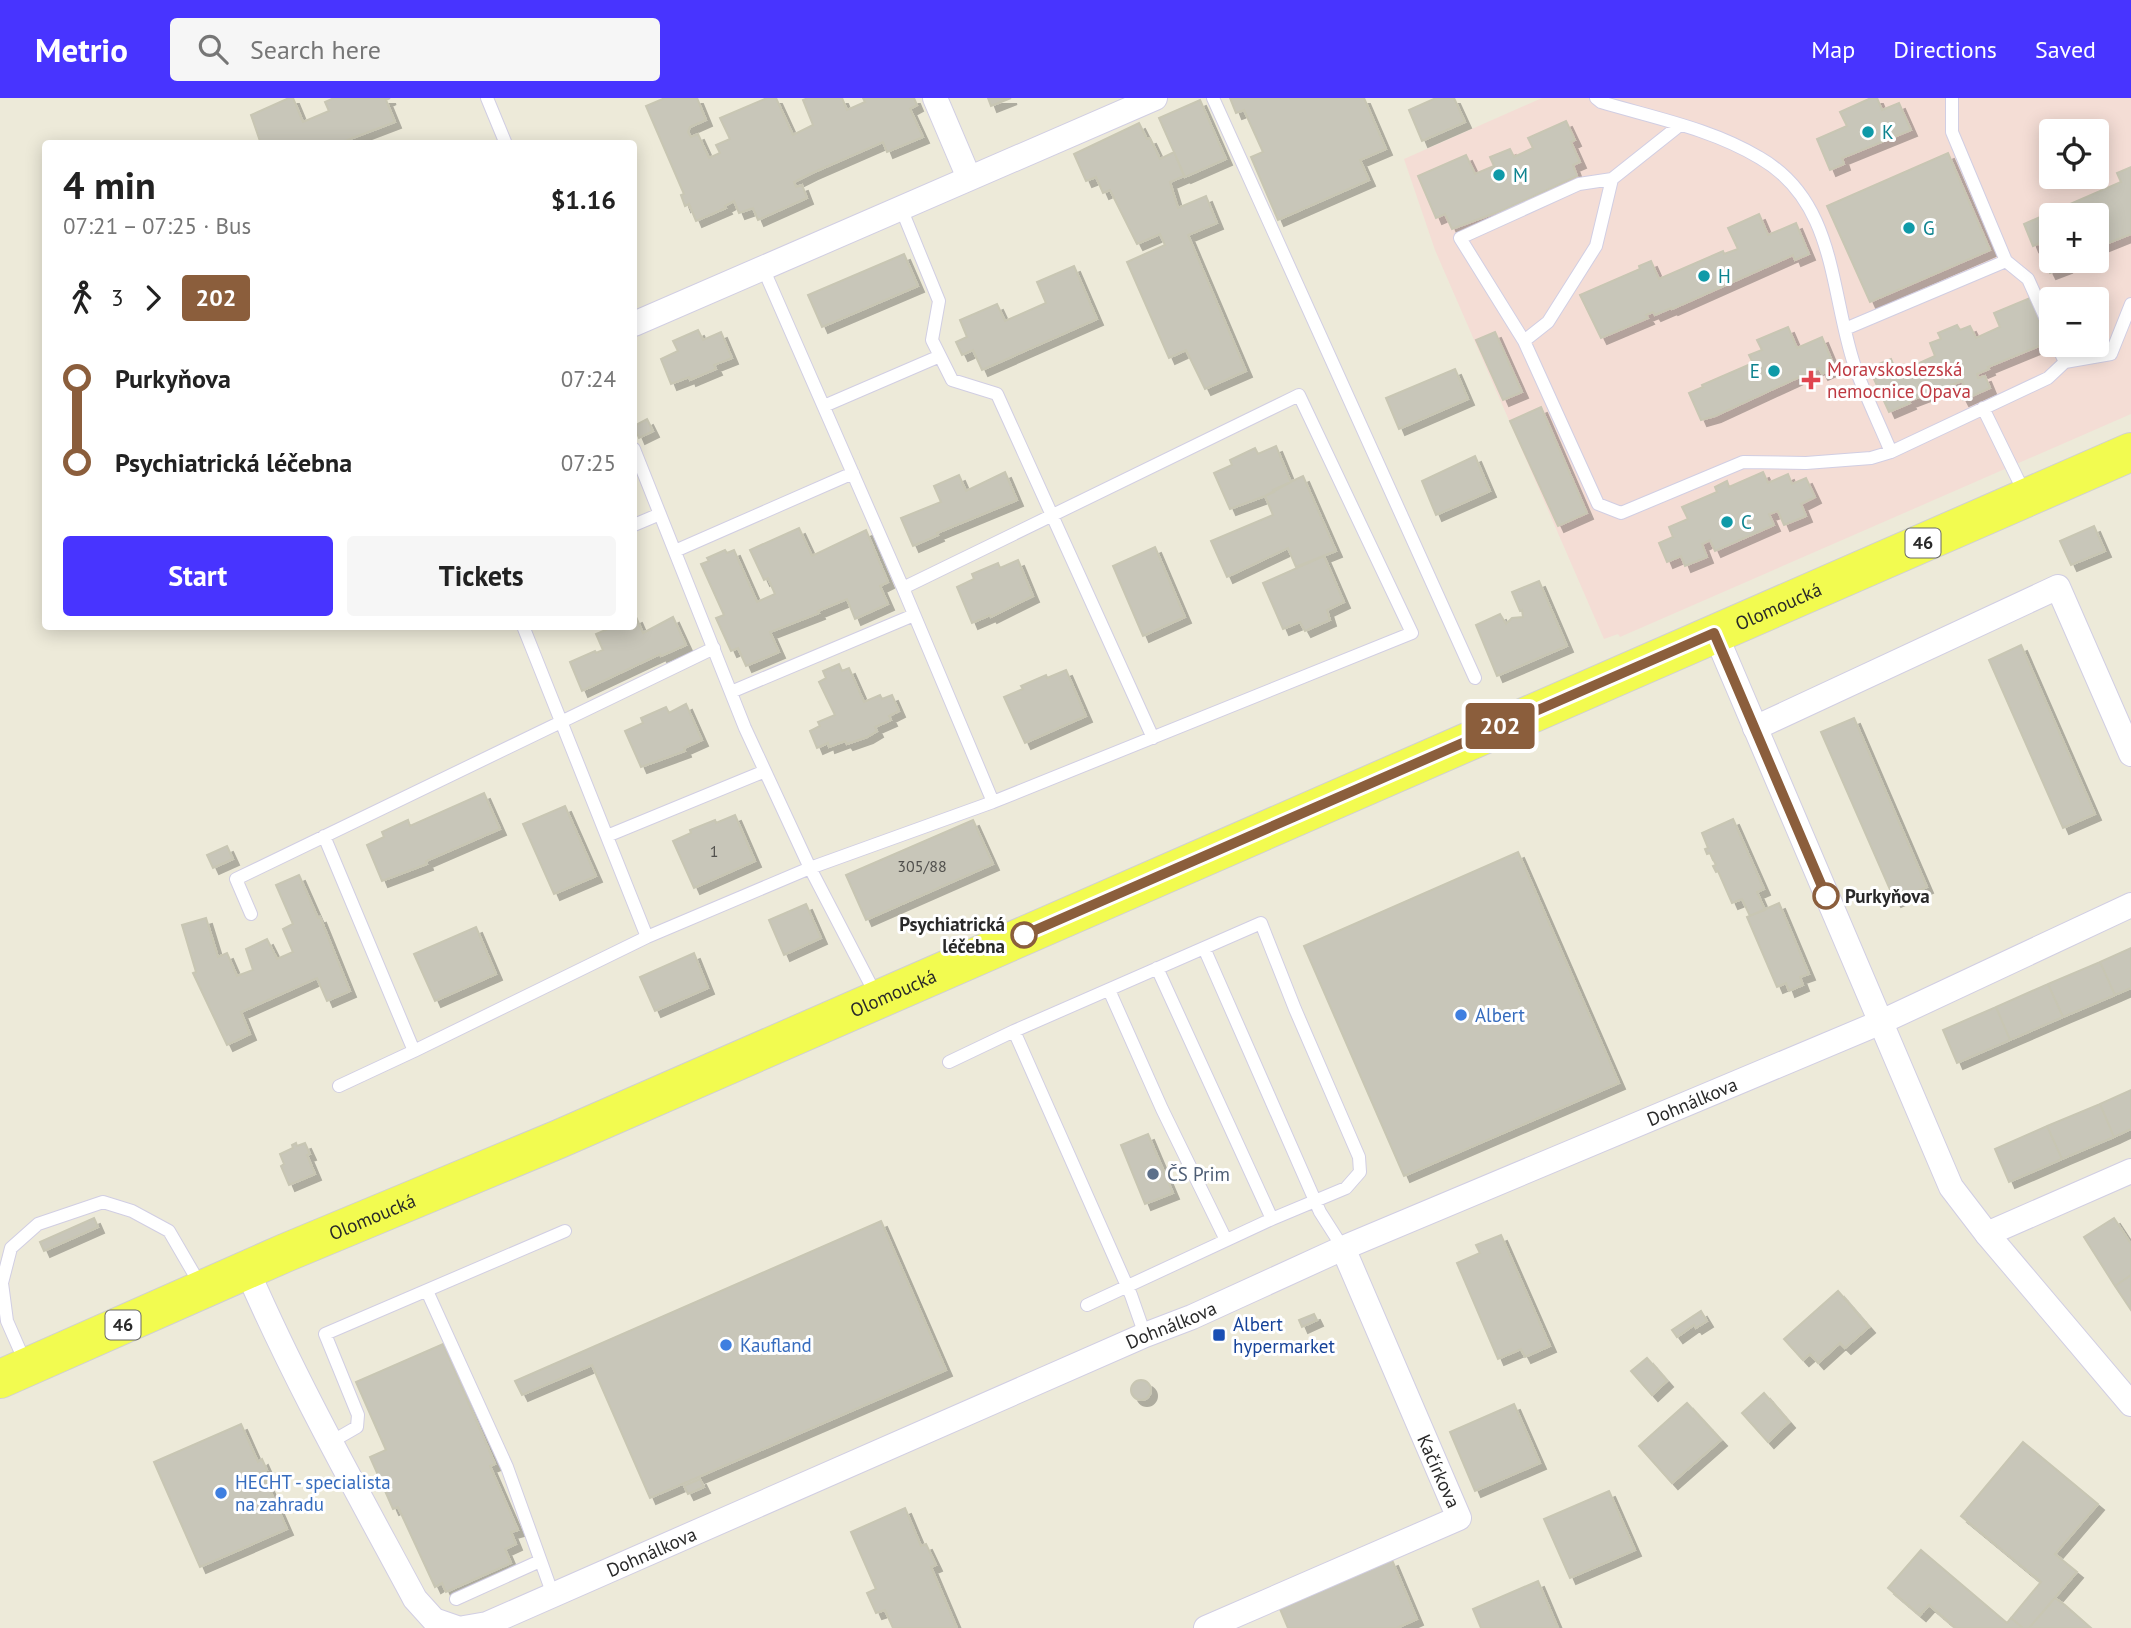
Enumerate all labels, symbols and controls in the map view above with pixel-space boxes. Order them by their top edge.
search box [170,18,660,81]
text: Metrio [35,28,128,71]
icon: search [194,30,232,68]
text: Search here [250,33,381,66]
text: Map [1811,34,1855,65]
text: Directions [1893,34,1997,65]
text: Saved [2035,34,2096,65]
map controls [2039,119,2109,357]
button: locate [2039,119,2109,189]
place label: K [1882,120,1894,144]
marker: K [1860,124,1876,140]
text: 4 min [63,160,156,209]
place label: M [1513,163,1528,187]
marker: M [1491,167,1507,183]
text: $1.16 [551,183,616,216]
button: + [2039,203,2109,273]
text: 07:21 – 07:25 · Bus [63,211,251,240]
place label: G [1923,216,1935,240]
marker: G [1901,220,1917,236]
place label: H [1718,264,1731,288]
marker: H [1696,268,1712,284]
icon: walk [63,279,101,317]
icon: forward [134,279,172,317]
text: 202 [196,282,236,313]
text: 3 [111,283,124,312]
button: − [2039,287,2109,357]
place label: Moravskoslezská nemocnice Opava [1827,357,1971,403]
place label: E [1750,359,1760,383]
text: Purkyňova [115,362,231,395]
marker: E [1766,363,1782,379]
text: 07:24 [561,364,616,393]
marker: Moravskoslezská nemocnice Opava [1801,370,1821,390]
text: Psychiatrická léčebna [115,446,352,479]
text: 07:25 [561,448,616,477]
place label: C [1741,510,1752,534]
marker: C [1719,514,1735,530]
road number: 46 [1906,528,1940,558]
button: Start [63,536,333,616]
button: Tickets [347,536,616,616]
street label: Olomoucká [1731,577,1825,636]
line badge: 202 [1460,703,1540,749]
text: 202 [1480,710,1520,741]
house number: 1 [710,841,718,861]
house number: 305/88 [897,856,947,876]
marker: Purkyňova [1813,883,1839,909]
place label: Purkyňova [1845,884,1930,908]
place label: Psychiatrická léčebna [899,912,1005,958]
marker: Psychiatrická léčebna [1011,922,1037,948]
street label: Olomoucká [846,964,940,1022]
place label: Albert [1475,1003,1526,1027]
marker: Albert [1453,1007,1469,1023]
street label: Dohnálkova [1643,1072,1741,1131]
place label: ČS Prim [1167,1162,1230,1186]
marker: ČS Prim [1145,1166,1161,1182]
street label: Olomoucká [325,1188,419,1245]
street label: Dohnálkova [1122,1295,1220,1354]
road number: 46 [106,1310,140,1340]
place label: Albert hypermarket [1233,1312,1335,1358]
marker: Albert hypermarket [1211,1327,1227,1343]
place label: Kaufland [740,1333,812,1357]
marker: Kaufland [718,1337,734,1353]
street label: Kačírkova [1412,1430,1466,1512]
place label: HECHT - specialista na zahradu [235,1470,391,1516]
marker: HECHT - specialista na zahradu [213,1485,229,1501]
street label: Dohnálkova [603,1521,700,1582]

